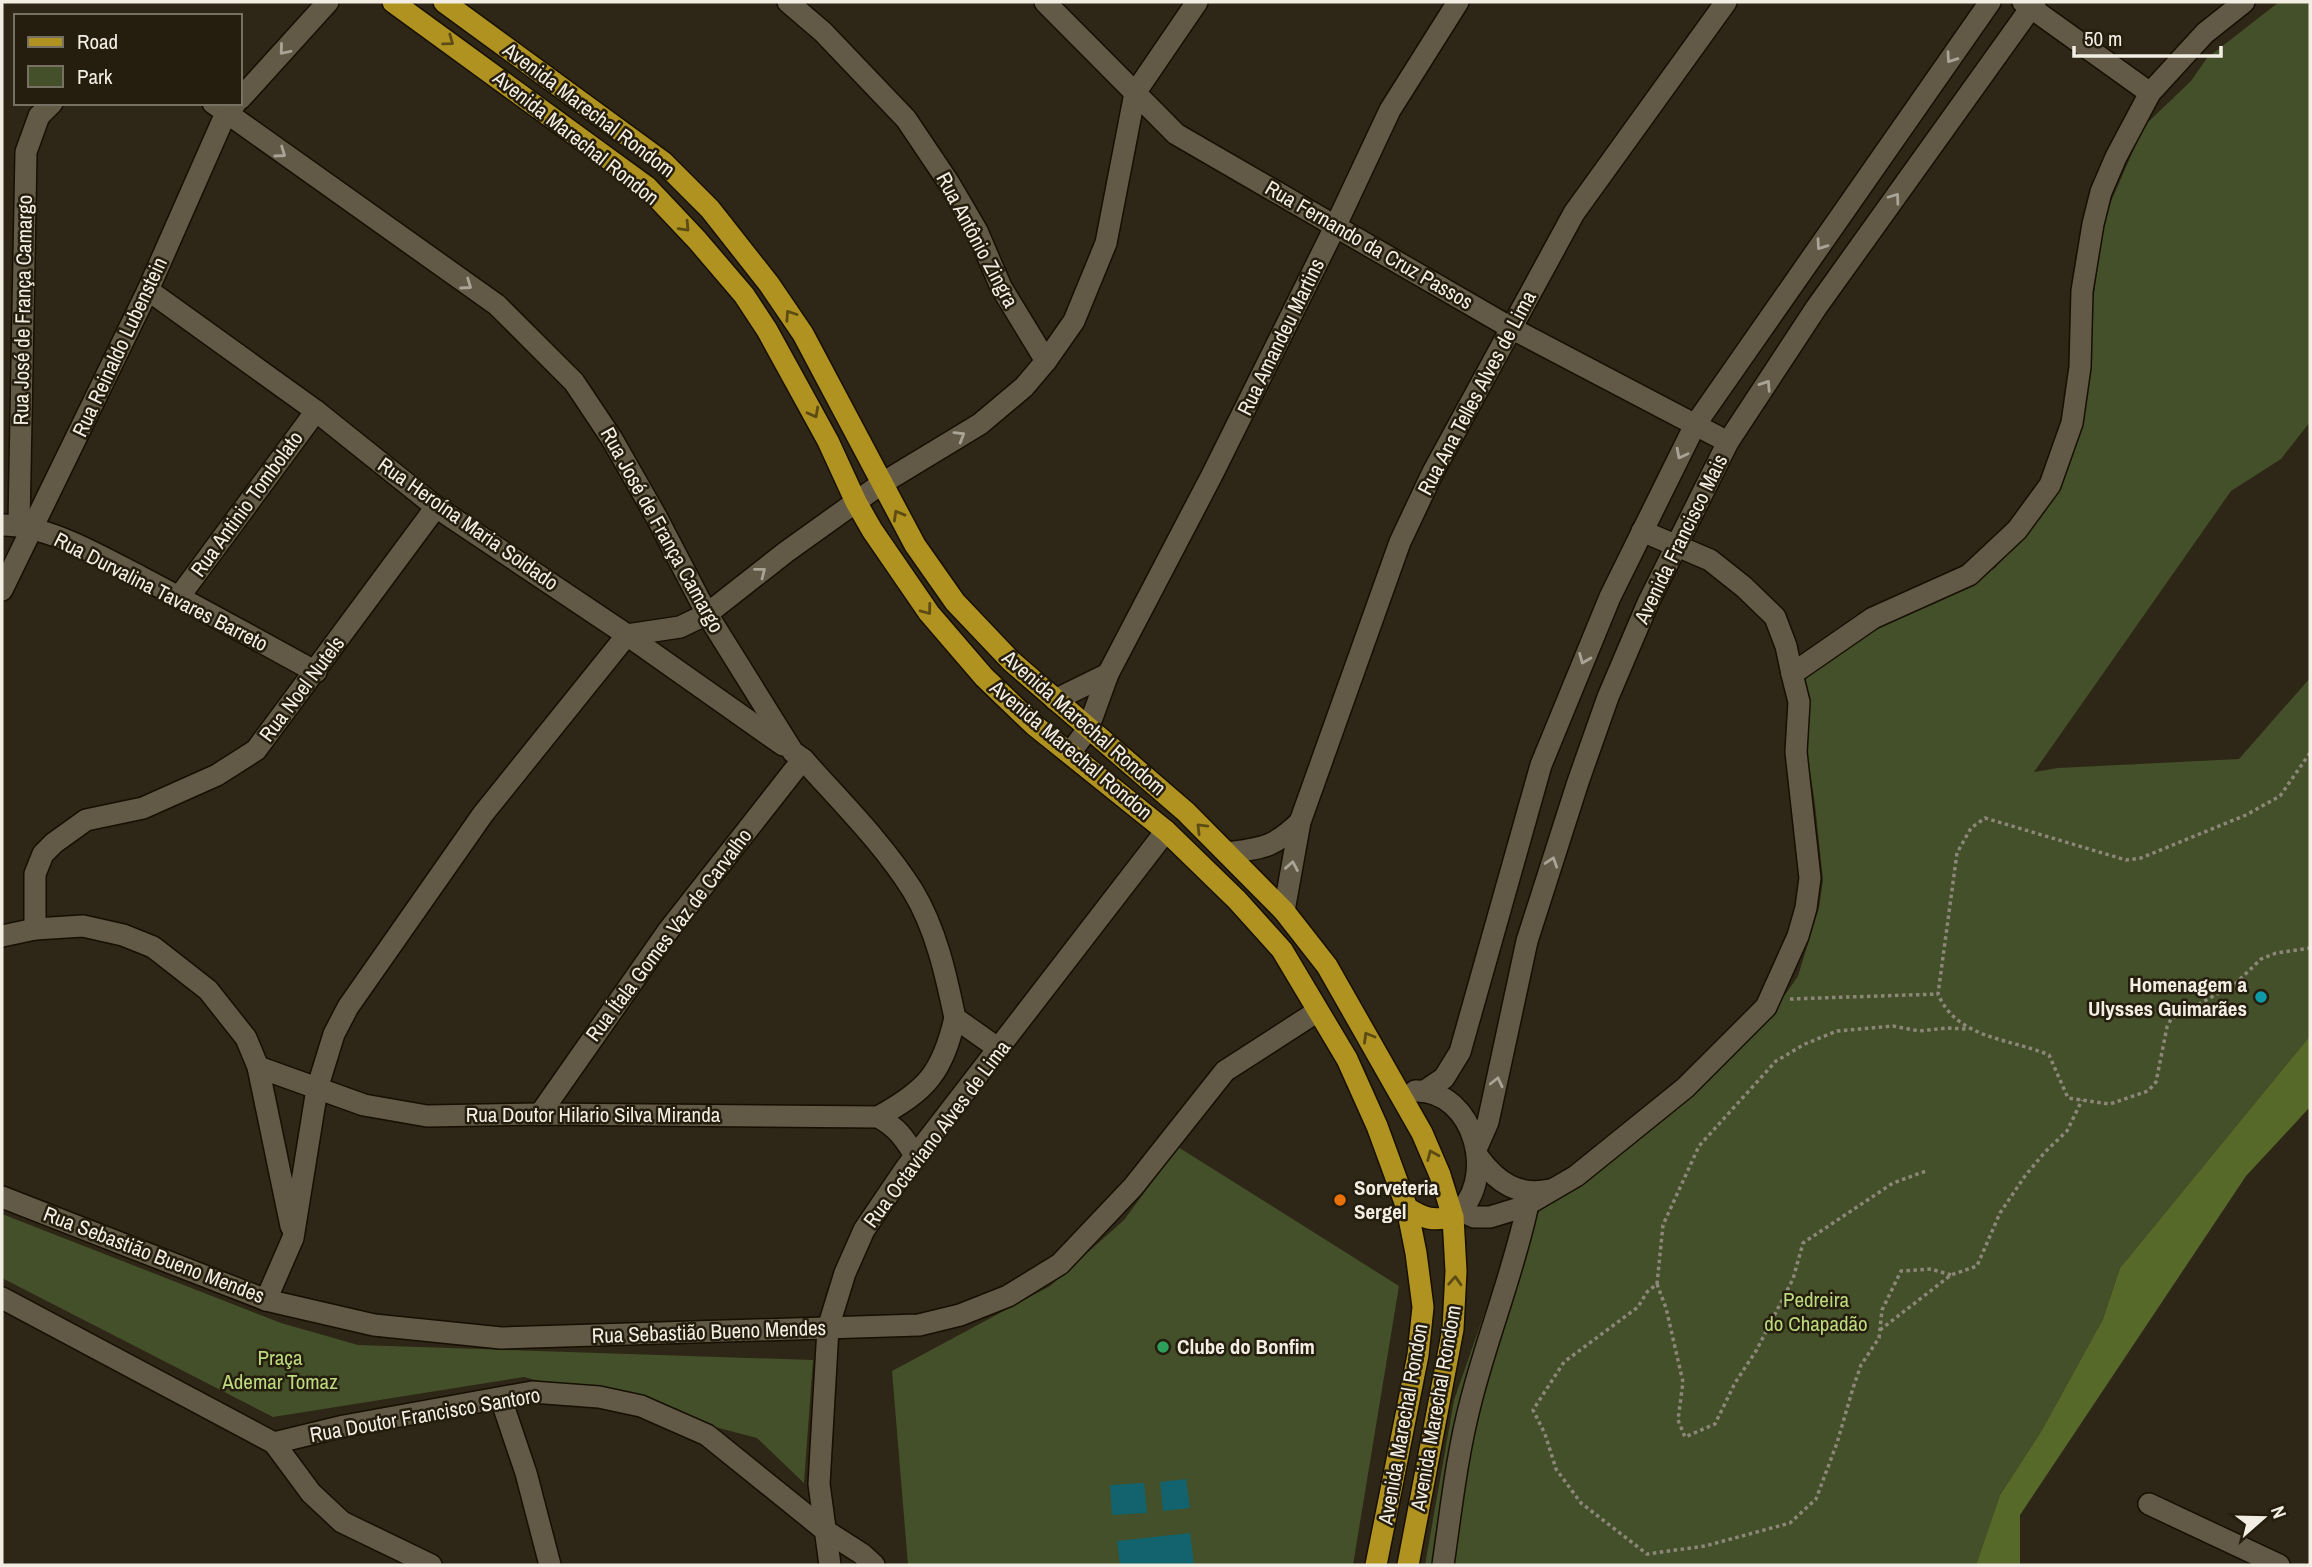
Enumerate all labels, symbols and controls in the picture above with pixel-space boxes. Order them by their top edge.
legend [14,14,242,105]
scale bar [2074,14,2221,58]
text: 50 m [2084,24,2122,53]
text: Road [77,27,118,56]
one-way arrow [441,33,454,46]
street label: Avenida Marechal Rondom [497,35,681,184]
one-way arrow [280,42,292,55]
one-way arrow [1947,50,1959,63]
text: Park [77,62,113,91]
street label: Avenida Marechal Rondon [486,63,665,212]
one-way arrow [273,145,286,157]
street label: Rua Antônio Zingra [930,167,1025,313]
street label: Rua Fernando da Cruz Passos [1260,173,1479,316]
one-way arrow [1887,193,1899,206]
street label: Rua José de França Camargo [6,194,39,426]
one-way arrow [677,219,689,232]
one-way arrow [1816,237,1829,250]
street label: Rua Reinaldo Lubenstein [65,252,174,441]
street label: Rua Amandeu Martins [1230,253,1331,420]
one-way arrow [459,276,472,289]
street label: Rua Ana Telles Alves de Lima [1410,285,1543,500]
one-way arrow [785,309,798,322]
one-way arrow [1757,380,1770,393]
one-way arrow [805,406,819,418]
street label: Rua José de França Camargo [594,422,731,638]
street label: Rua Antinio Tombolato [184,425,309,583]
one-way arrow [953,432,966,445]
one-way arrow [1675,447,1689,459]
street label: Avenida Francisco Mais [1626,449,1734,629]
street label: Rua Heroína Maria Soldado [372,450,564,597]
one-way arrow [893,509,906,522]
street label: Rua Durvalina Tavares Barreto [49,525,273,658]
one-way arrow [753,568,765,580]
one-way arrow [918,602,931,615]
street label: Rua Noel Nutels [252,630,351,747]
street label: Avenida Marechal Rondom [995,643,1172,802]
one-way arrow [1578,652,1592,665]
street label: Avenida Marechal Rondon [983,672,1159,826]
street label: Rua Ítala Gomes Vaz de Carvalho [579,822,758,1047]
one-way arrow [1197,823,1210,836]
one-way arrow [1544,856,1558,869]
one-way arrow [1284,861,1299,872]
place label: Homenagem a Ulysses Guimarães [2088,970,2247,1023]
marker: Homenagem a Ulysses Guimarães [2253,989,2269,1005]
one-way arrow [1363,1032,1376,1045]
street label: Rua Octaviano Alves de Lima [856,1034,1017,1233]
one-way arrow [1489,1076,1503,1088]
street label: Rua Doutor Hilario Silva Miranda [466,1100,721,1129]
one-way arrow [1426,1150,1440,1162]
place label: Sorveteria Sergel [1354,1173,1439,1226]
marker: Sorveteria Sergel [1332,1192,1348,1208]
street label: Rua Sebastião Bueno Mendes [39,1199,269,1310]
one-way arrow [1448,1275,1463,1286]
park label: Pedreira do Chapadão [1764,1285,1868,1338]
street label: Avenida Marechal Rondom [1403,1303,1468,1514]
street label: Rua Sebastião Bueno Mendes [591,1313,827,1350]
street label: Avenida Marechal Rondon [1370,1321,1434,1528]
place label: Clube do Bonfim [1177,1332,1315,1361]
marker: Clube do Bonfim [1155,1339,1171,1355]
park label: Praça Ademar Tomaz [221,1343,338,1396]
street label: Rua Doutor Francisco Santoro [307,1380,542,1449]
north arrow [2228,1483,2298,1553]
text: N [2265,1502,2293,1522]

